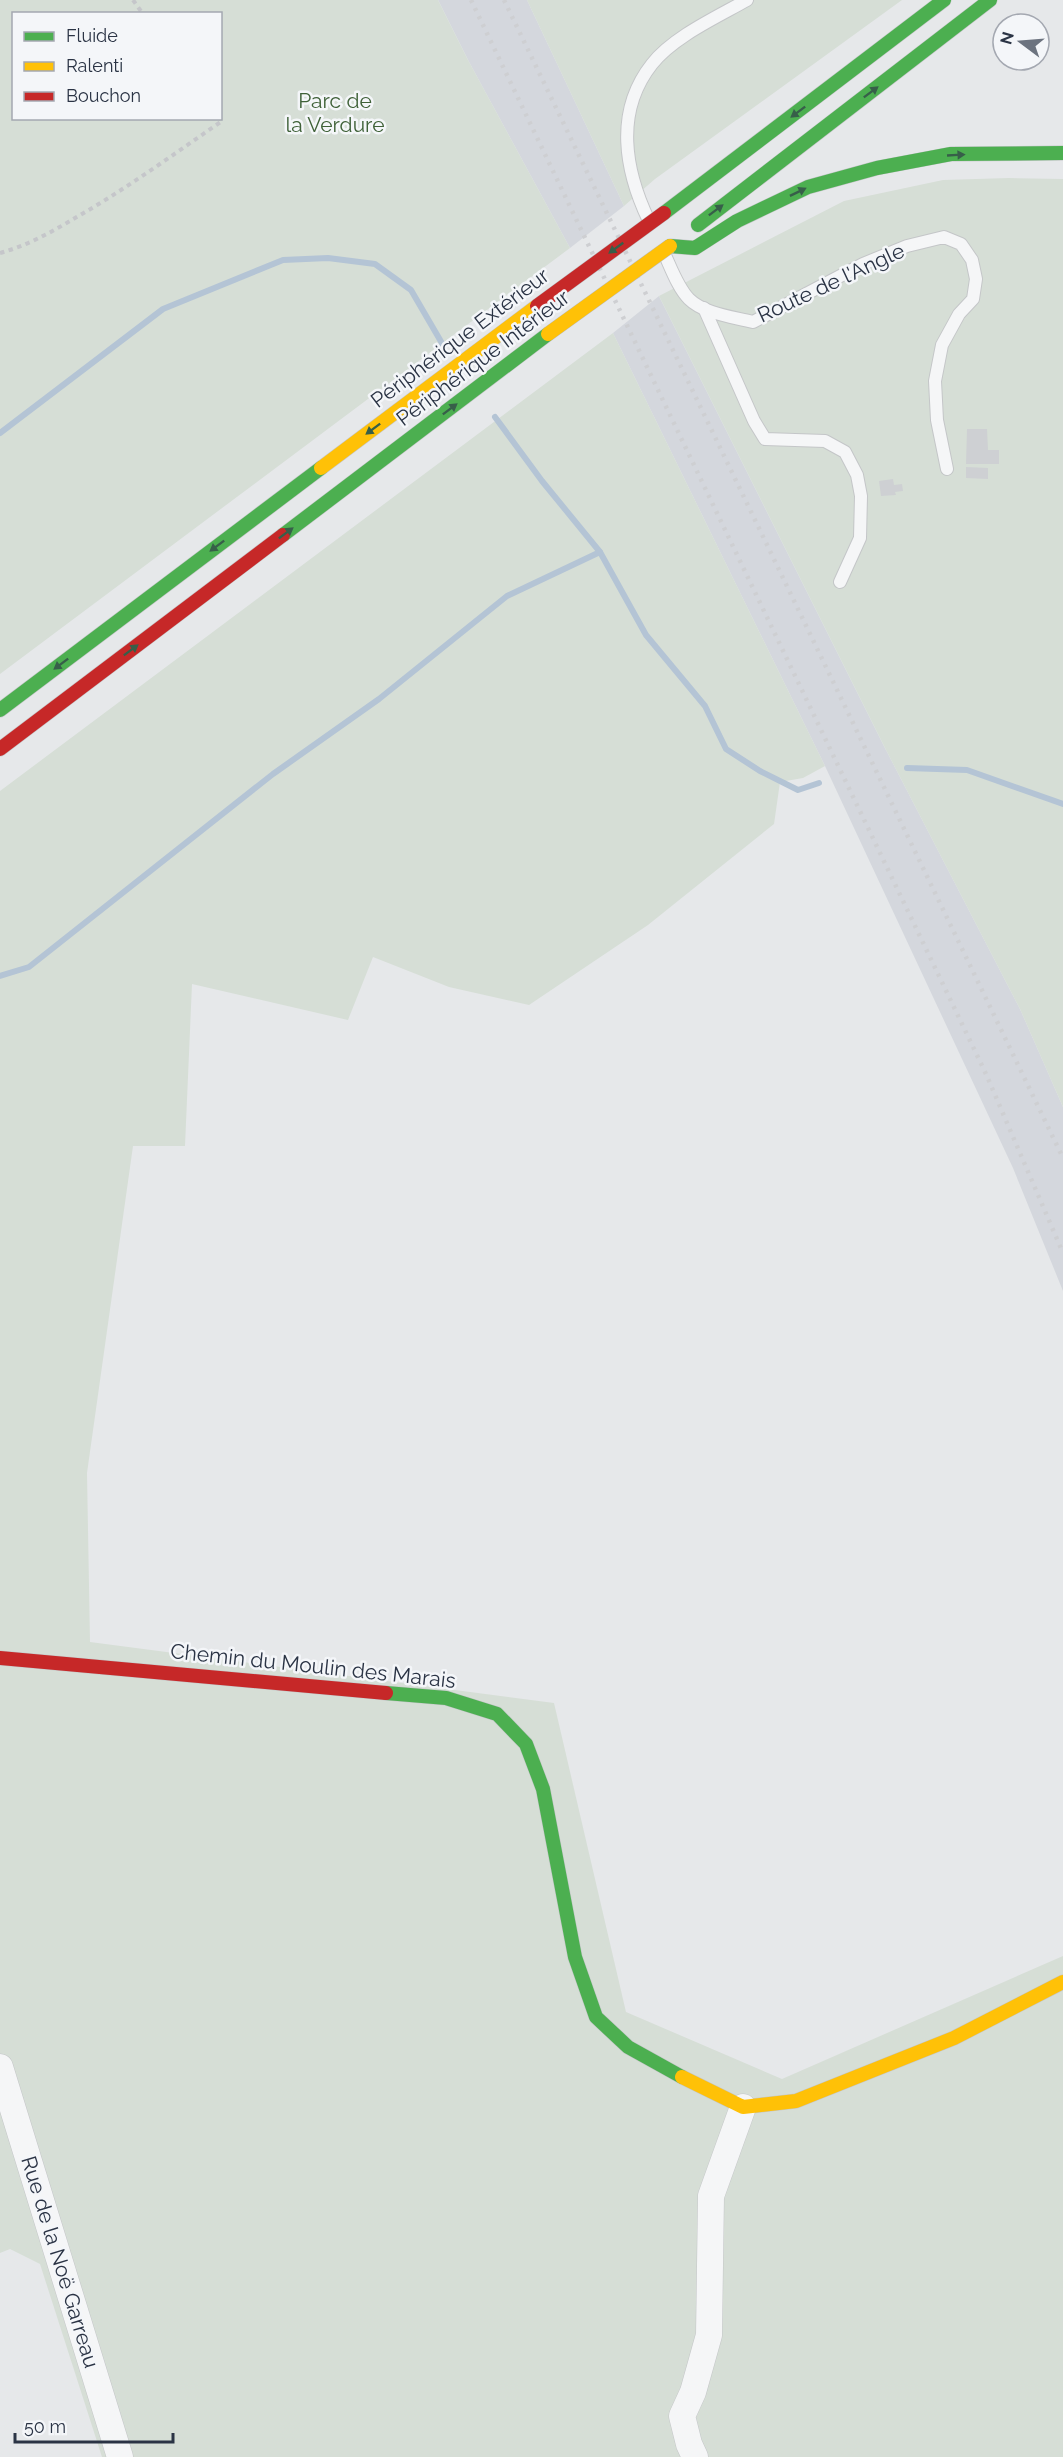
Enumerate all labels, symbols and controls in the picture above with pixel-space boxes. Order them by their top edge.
legend [12,12,222,120]
north arrow [991,12,1051,72]
text: Fluide [66,25,118,46]
text: N [996,30,1018,46]
text: Ralenti [66,55,123,76]
text: Bouchon [66,85,141,106]
one-way arrow [864,87,879,99]
park label: Parc de la Verdure [286,88,384,137]
one-way arrow [791,106,806,118]
one-way arrow [947,150,966,159]
one-way arrow [789,188,806,197]
one-way arrow [709,205,724,217]
street label: Route de l'Angle [753,238,908,328]
one-way arrow [609,242,625,254]
street label: Périphérique Extérieur [366,262,554,413]
street label: Périphérique Intérieur [391,284,575,431]
one-way arrow [442,403,457,415]
one-way arrow [365,423,381,436]
one-way arrow [278,527,294,539]
one-way arrow [209,540,225,553]
one-way arrow [123,645,138,657]
one-way arrow [54,657,69,669]
street label: Chemin du Moulin des Marais [169,1638,457,1693]
street label: Rue de la Noë Garreau [16,2153,105,2371]
scale bar [15,2406,172,2444]
text: 50 m [24,2416,66,2437]

